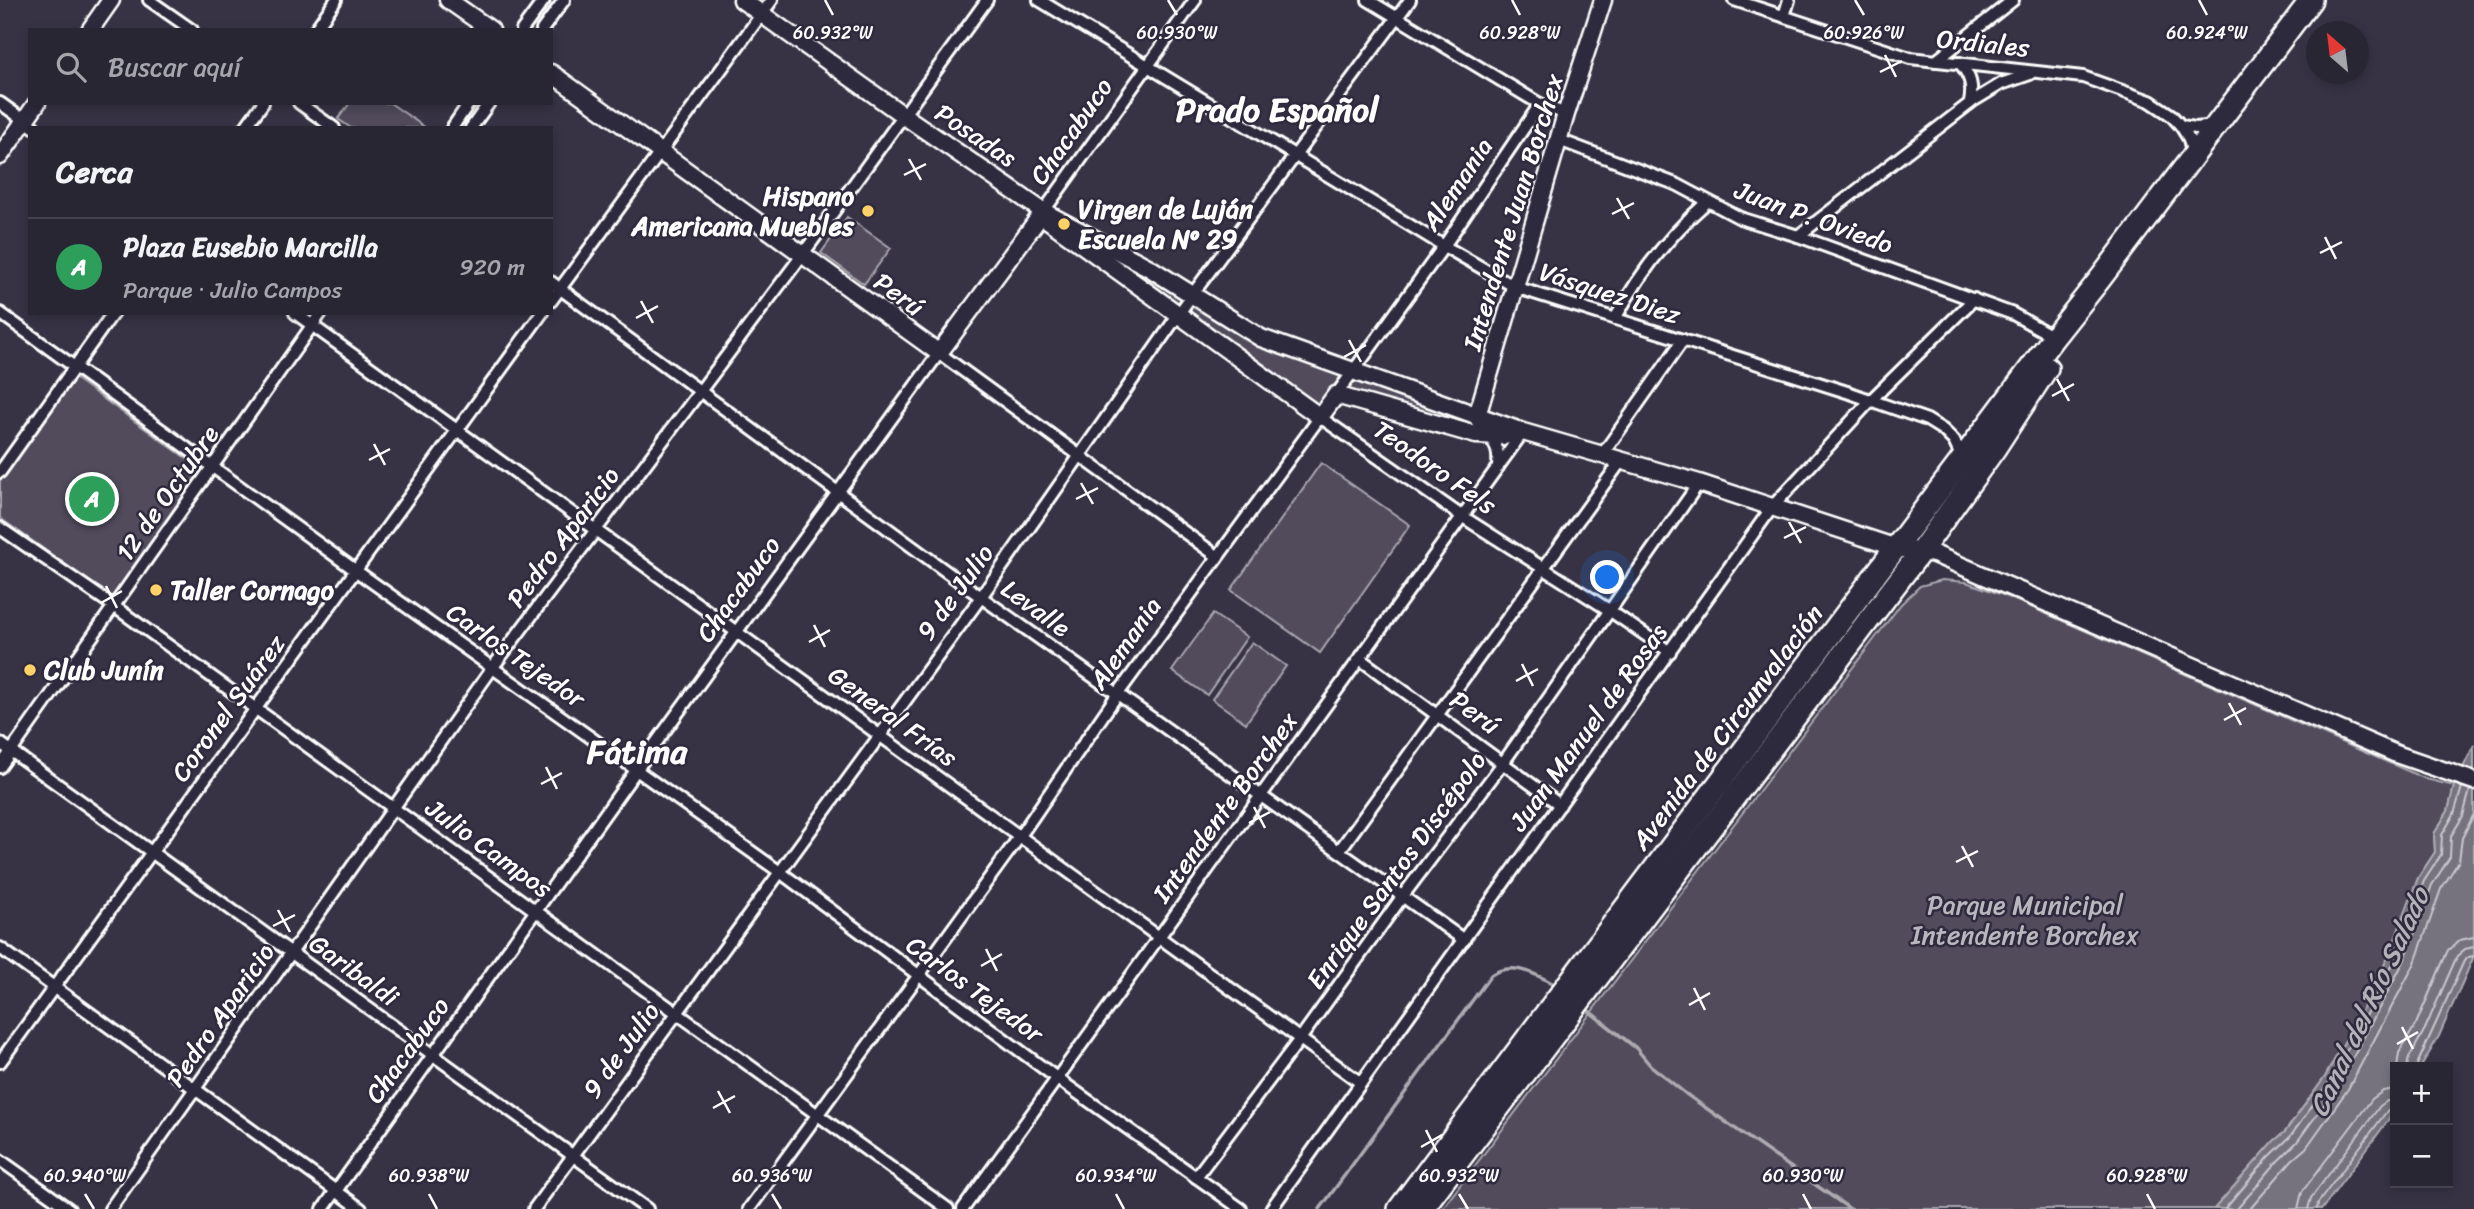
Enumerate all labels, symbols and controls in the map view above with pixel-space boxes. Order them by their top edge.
street label: Ordiales [1934,15,2033,71]
text: 60.932°W [793,17,874,49]
text: 60.930°W [1137,17,1219,49]
text: 60.928°W [1480,17,1562,49]
text: 60.926°W [1824,17,1905,49]
text: 60.924°W [2166,17,2249,49]
north arrow [2306,21,2369,84]
search box [28,28,553,105]
text: Buscar aquí [108,44,241,90]
icon: search [52,48,90,86]
street label: Chacabuco [1017,67,1125,195]
street label: Intendente Juan Borchex [1449,67,1577,357]
district label: Prado Español [1176,81,1380,139]
street label: Posadas [925,90,1027,180]
street label: Alemania [1408,128,1505,241]
text: Cerca [56,145,132,199]
street label: Juan P. Oviedo [1727,167,1900,267]
place label: Hispano Americana Muebles [631,173,855,249]
place label: Virgen de Luján Escuela Nº 29 [1078,186,1254,262]
marker: Hispano Americana Muebles [860,203,876,219]
marker: Virgen de Luján Escuela Nº 29 [1056,216,1072,232]
text: Plaza Eusebio Marcilla [123,224,378,270]
text: A [71,247,87,288]
text: 920 m [459,247,525,288]
street label: Vásquez Diez [1533,249,1687,338]
street label: Perú [864,260,934,328]
text: Parque · Julio Campos [123,270,342,311]
street label: Teodoro Fels [1363,407,1508,527]
street label: 12 de Octubre [103,415,232,571]
street label: Pedro Aparicio [494,456,632,618]
pin: A [69,473,115,525]
street label: Chacabuco [683,526,793,652]
street label: 9 de Julio [904,534,1006,650]
your location [1590,560,1624,594]
place label: Taller Cornago [170,567,335,613]
street label: Levalle [991,567,1081,650]
marker: Taller Cornago [148,582,164,598]
street label: Alemania [1075,587,1174,700]
street label: Carlos Tejedor [436,590,597,721]
street label: Avenida de Circunvalación [1618,594,1835,861]
street label: Juan Manuel de Rosas [1496,613,1680,842]
street label: Coronel Suárez [158,624,298,792]
place label: Club Junín [43,647,164,693]
street label: General Frías [818,653,968,779]
marker: Club Junín [22,662,38,678]
street label: Perú [1440,678,1510,746]
street label: Intendente Borchex [1139,701,1311,913]
district label: Fátima [586,723,688,781]
street label: Enrique Santos Discépolo [1293,741,1499,999]
street label: Julio Campos [415,785,563,911]
water label: Canal del Río Salado [2294,877,2445,1125]
park label: Parque Municipal Intendente Borchex [1910,882,2139,958]
street label: Garibaldi [299,921,410,1019]
street label: Carlos Tejedor [896,923,1055,1056]
street label: Pedro Aparicio [153,933,287,1097]
street label: Chacabuco [352,987,462,1113]
street label: 9 de Julio [570,992,672,1108]
map controls [2390,1062,2453,1188]
button: + [2390,1062,2453,1125]
button: − [2390,1125,2453,1188]
text: 60.940°W [44,1160,127,1192]
text: 60.938°W [389,1160,470,1192]
text: 60.936°W [732,1160,813,1192]
text: 60.934°W [1076,1160,1158,1192]
text: 60.932°W [1419,1160,1500,1192]
text: 60.930°W [1763,1160,1845,1192]
text: 60.928°W [2107,1160,2189,1192]

